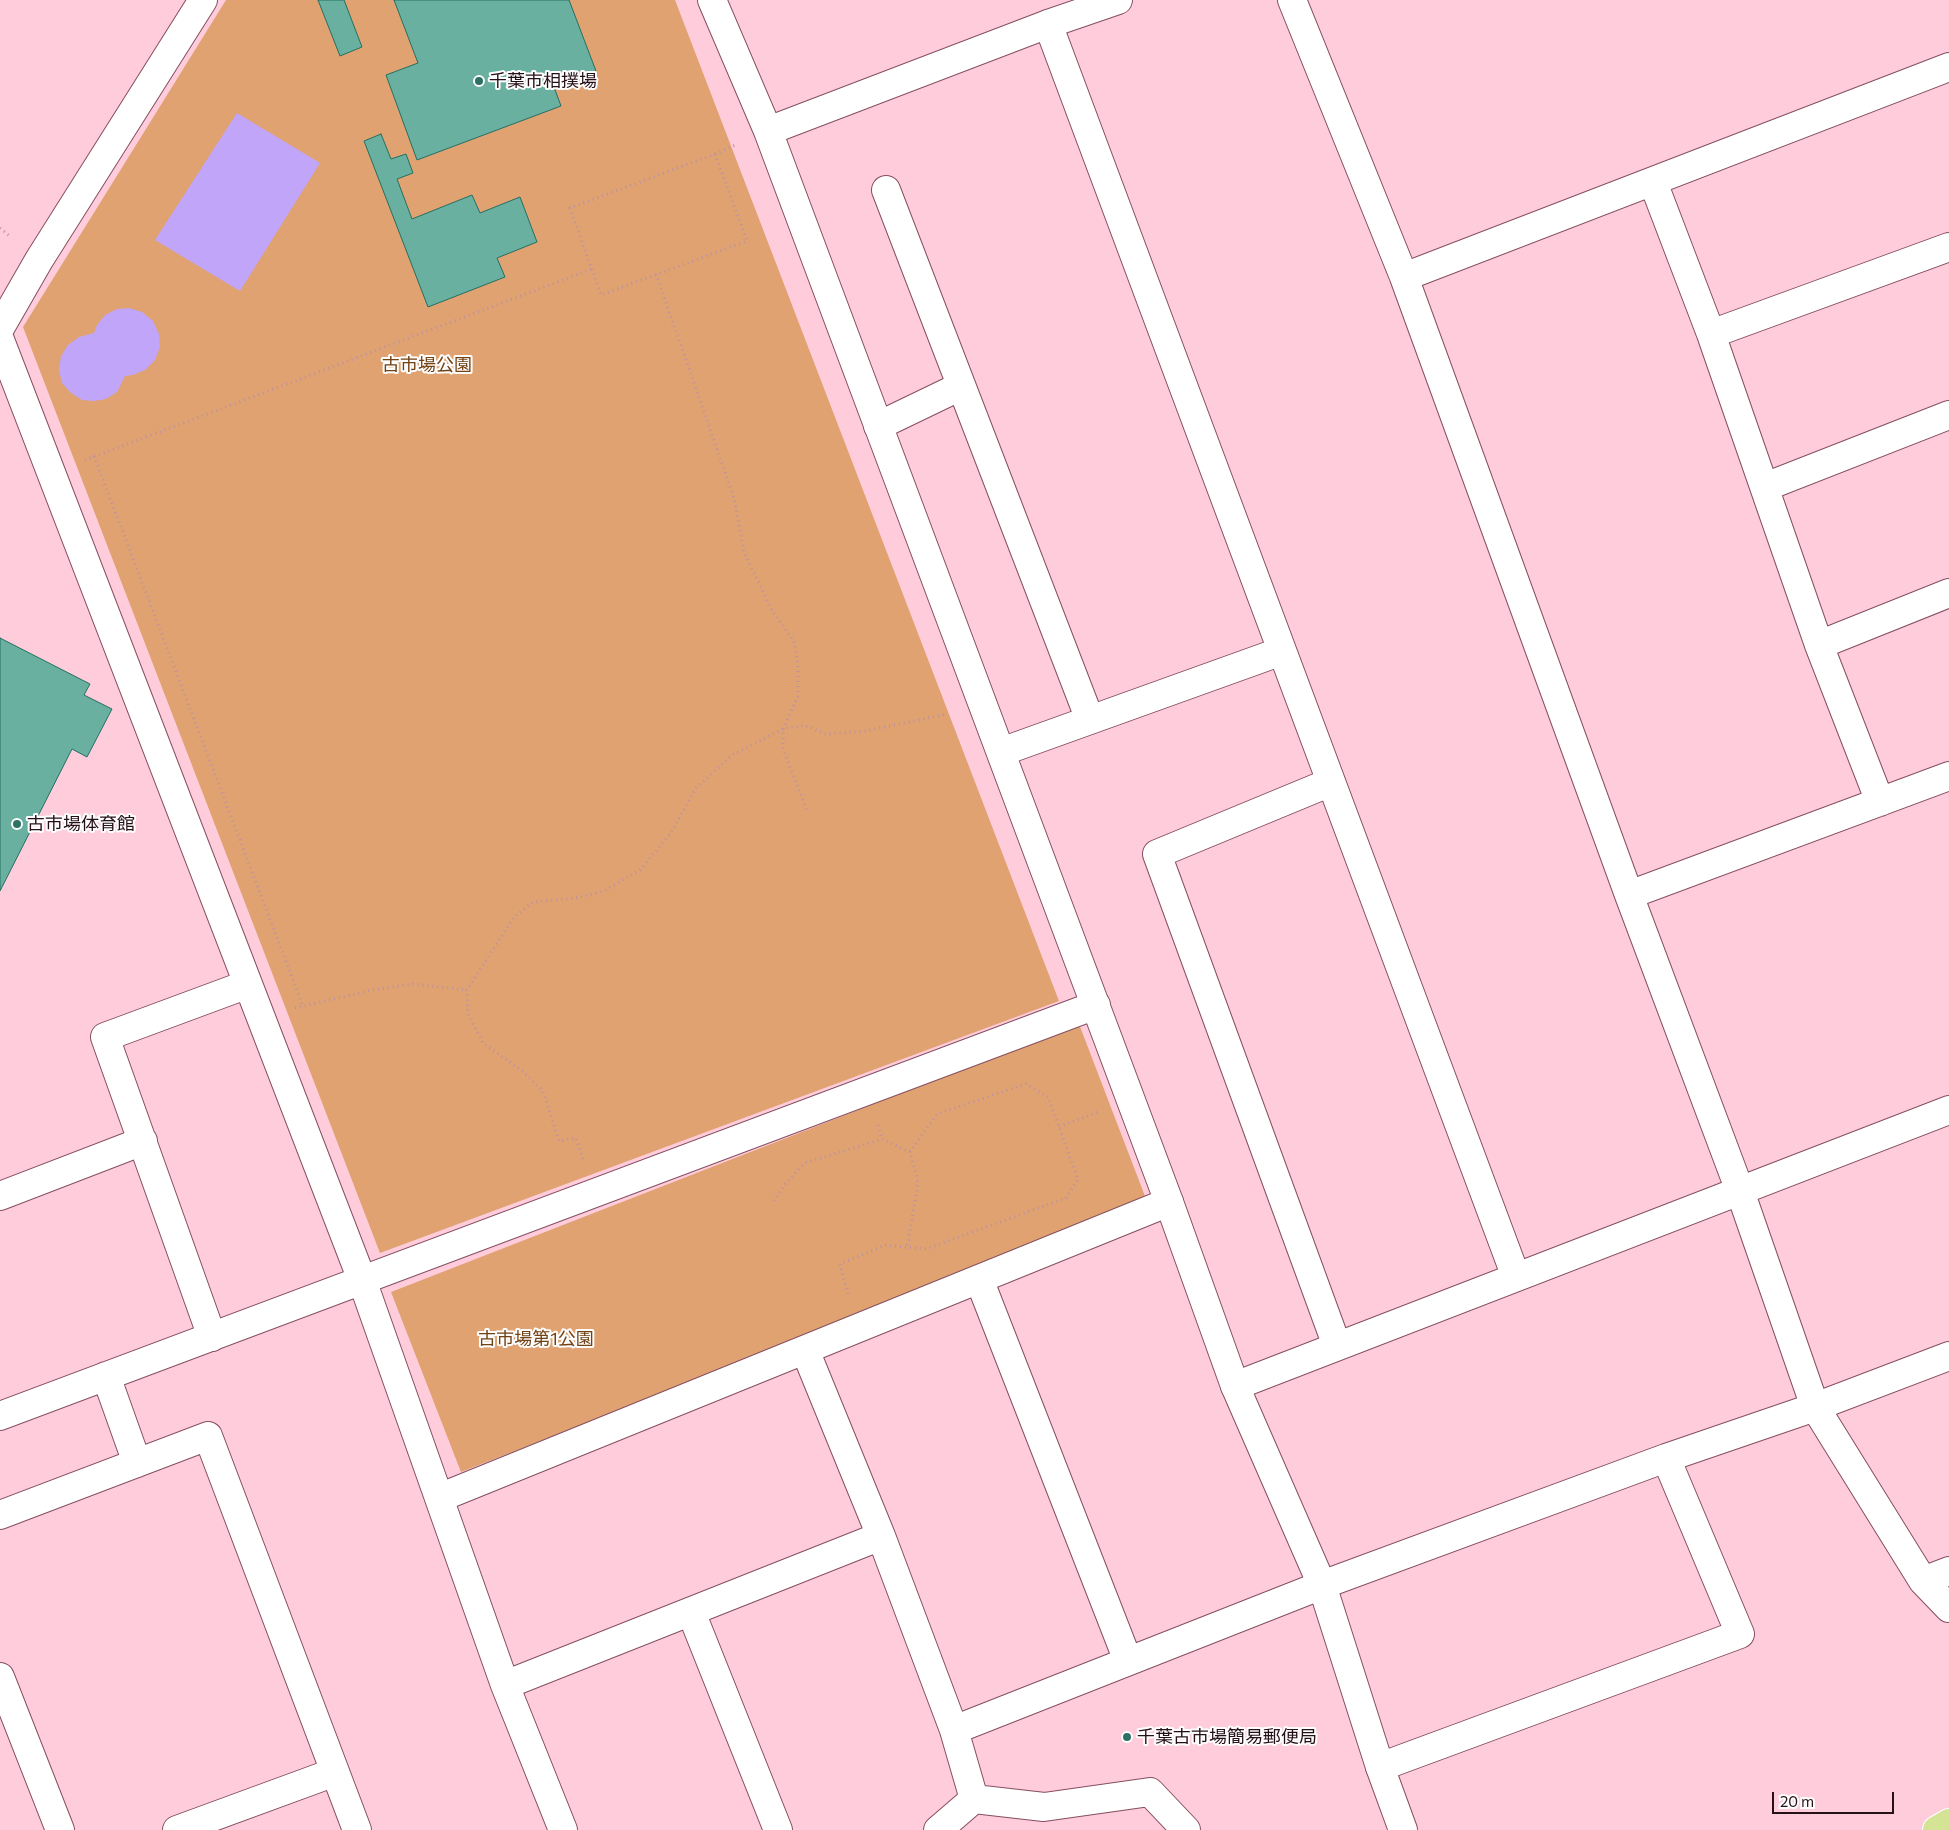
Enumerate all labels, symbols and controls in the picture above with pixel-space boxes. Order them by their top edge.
place label: 千葉市相撲場 [489,70,597,92]
marker: 千葉市相撲場 [473,75,485,87]
park label: 古市場公園 [382,354,472,376]
place label: 古市場体育館 [27,813,135,835]
marker: 古市場体育館 [11,818,23,830]
park label: 古市場第1公園 [478,1328,594,1350]
place label: 千葉古市場簡易郵便局 [1137,1726,1317,1748]
marker: 千葉古市場簡易郵便局 [1121,1731,1133,1743]
scale bar [1774,1782,1896,1814]
text: 20 m [1780,1792,1814,1810]

